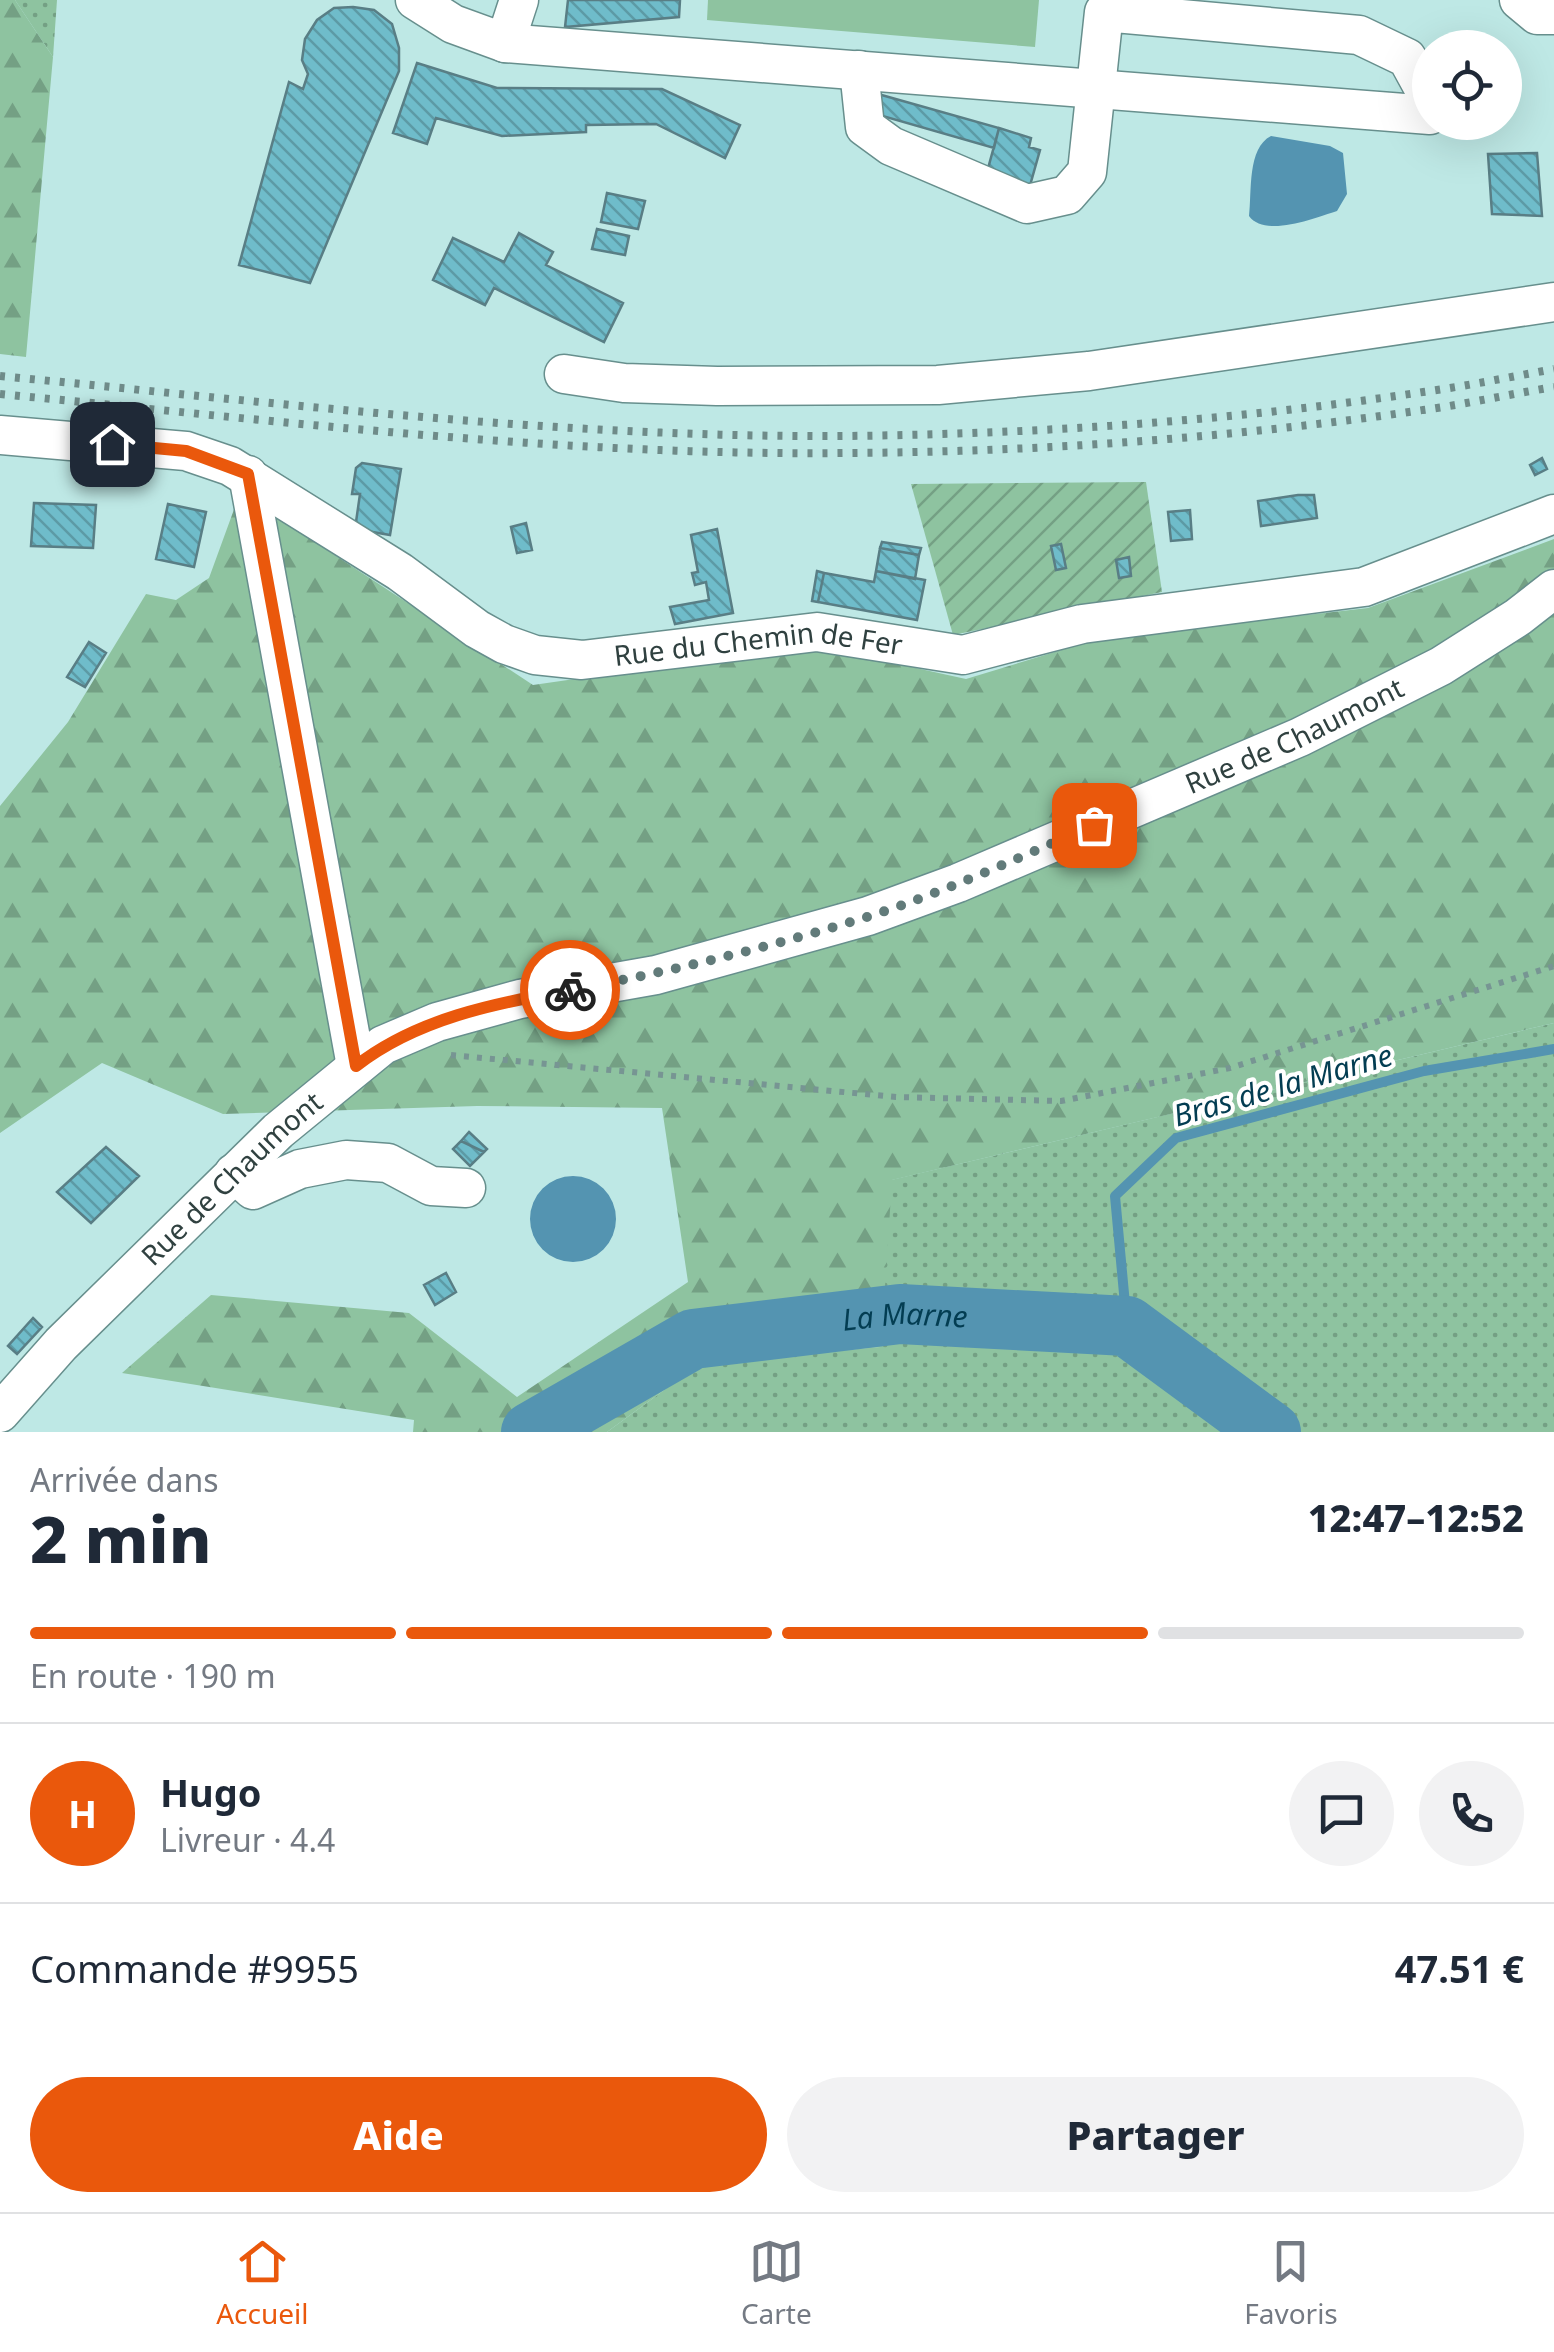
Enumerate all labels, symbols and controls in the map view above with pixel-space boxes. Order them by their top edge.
map controls [1412,30,1522,140]
button: locate [1412,30,1522,140]
pin [70,402,155,487]
icon: home [85,417,140,472]
street label: Rue du Chemin de Fer [612,612,906,674]
street label: Rue de Chaumont [1179,668,1410,802]
pin [1052,783,1137,868]
icon: bag [1067,798,1122,853]
courier [520,940,620,1040]
icon: bike [543,963,598,1018]
water label: Bras de la Marne [1168,1034,1397,1135]
street label: Rue de Chaumont [132,1082,330,1273]
water label: La Marne [840,1291,969,1340]
text: Arrivée dans [30,1458,219,1501]
text: 12:47–12:52 [1308,1491,1524,1543]
text: 2 min [30,1494,212,1582]
text: En route · 190 m [30,1654,276,1697]
button: chat [1289,1761,1394,1866]
button: phone [1419,1761,1524,1866]
text: Hugo [160,1766,262,1818]
text: H [68,1787,97,1839]
text: Livreur · 4.4 [160,1818,335,1861]
text: Commande #9955 [30,1942,359,1994]
text: 47.51 € [1395,1942,1524,1994]
button: Aide [30,2077,767,2192]
button: Partager [787,2077,1524,2192]
tab: Accueil [216,2234,309,2332]
tab: Carte [741,2234,812,2332]
tab: Favoris [1244,2234,1338,2332]

